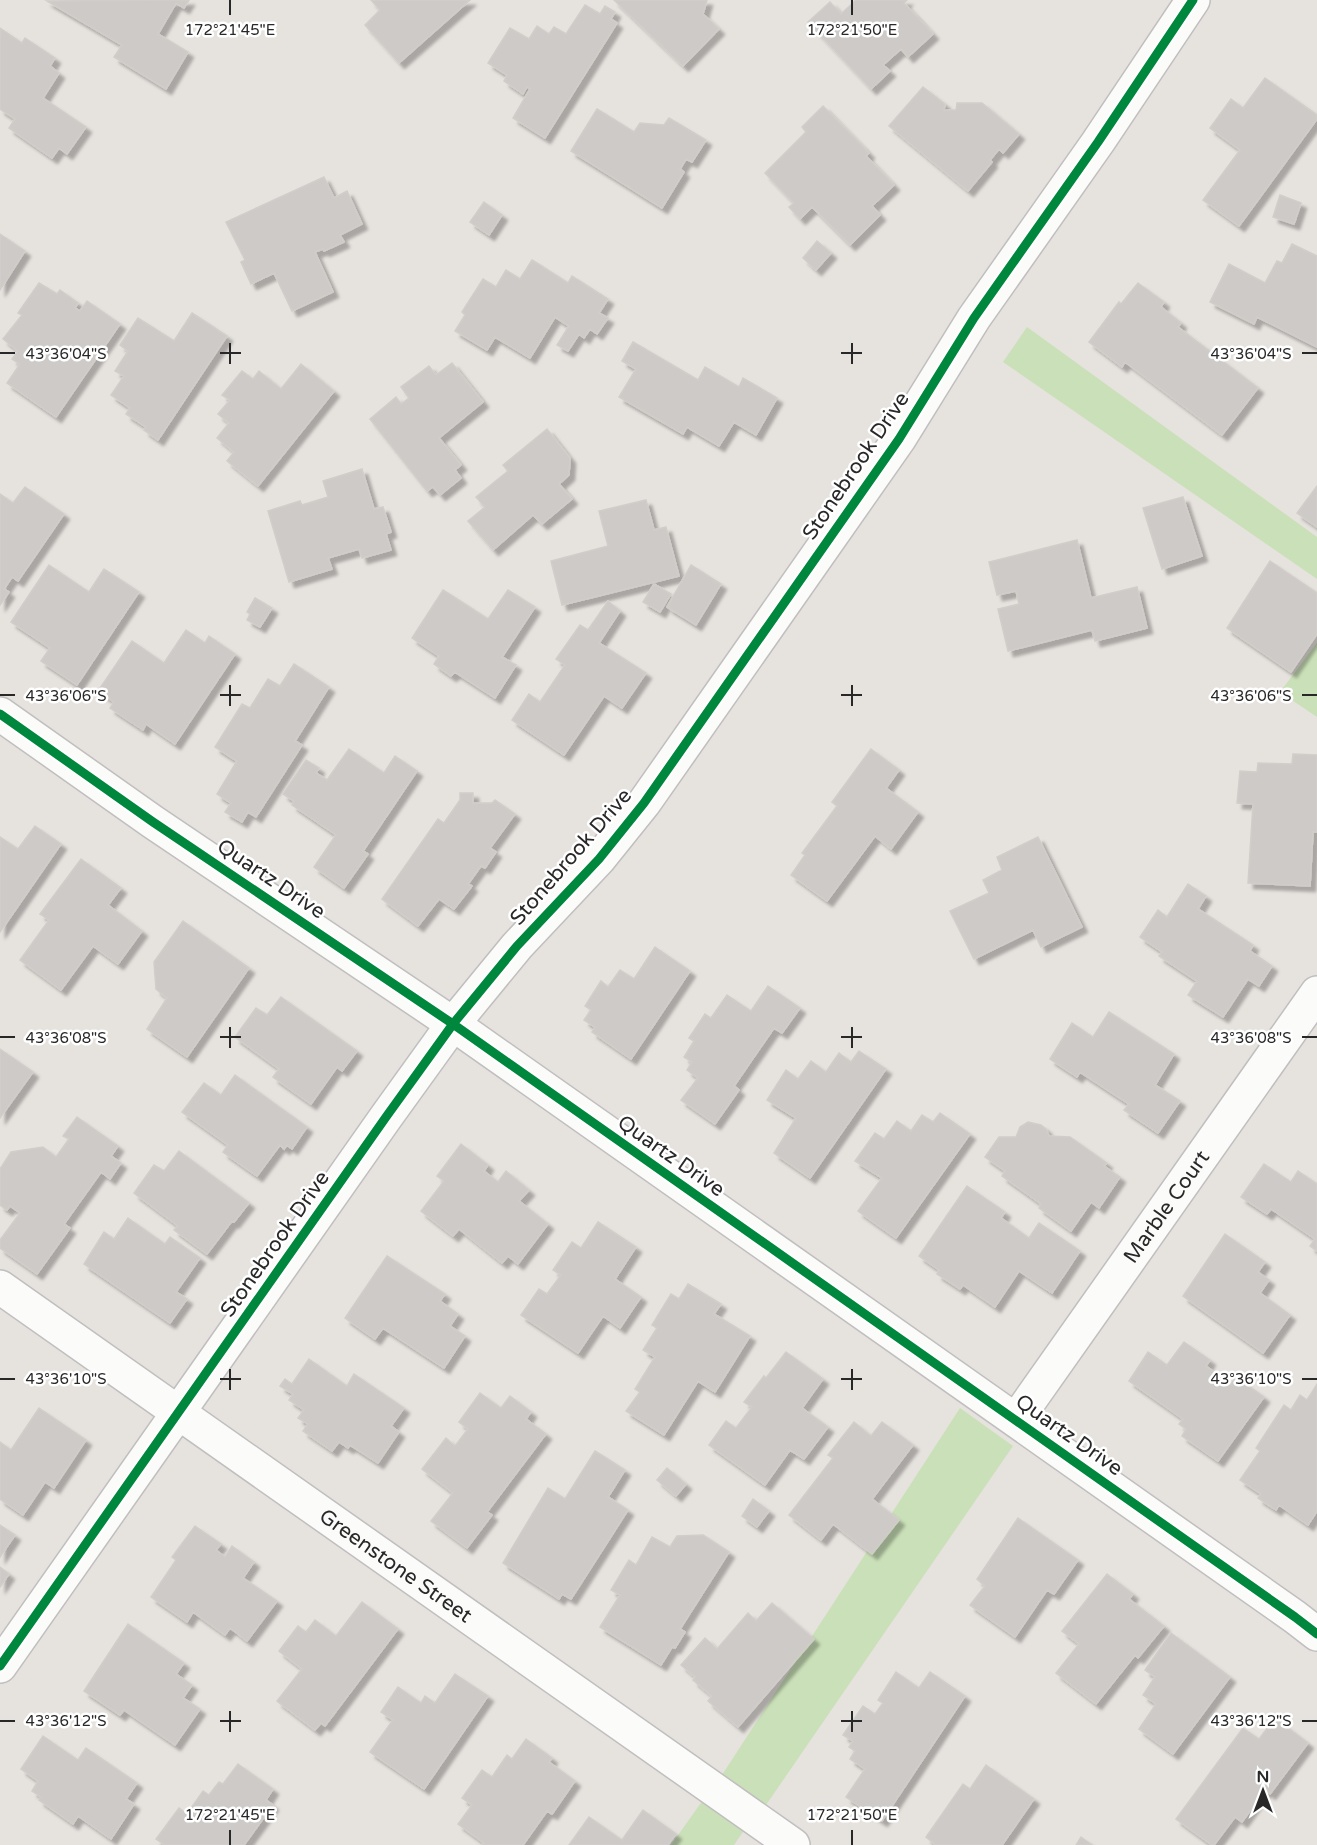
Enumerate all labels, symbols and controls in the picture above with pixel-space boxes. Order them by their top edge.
text: 172°21'45"E [185,21,275,39]
text: 172°21'50"E [807,21,897,39]
text: 43°36'04"S [26,345,106,363]
text: 43°36'04"S [1211,345,1291,363]
street label: Stonebrook Drive [797,387,915,545]
text: 43°36'06"S [26,687,106,705]
text: 43°36'06"S [1211,687,1291,705]
street label: Stonebrook Drive [505,783,637,930]
street label: Quartz Drive [212,834,330,924]
text: 43°36'08"S [26,1029,106,1047]
text: 43°36'08"S [1211,1029,1291,1047]
street label: Quartz Drive [613,1110,730,1202]
street label: Marble Court [1118,1146,1215,1268]
street label: Stonebrook Drive [215,1166,335,1322]
text: 43°36'10"S [26,1370,106,1388]
text: 43°36'10"S [1211,1370,1291,1388]
street label: Quartz Drive [1011,1389,1128,1481]
street label: Greenstone Street [315,1503,477,1628]
text: 43°36'12"S [26,1712,106,1730]
text: 43°36'12"S [1211,1712,1291,1730]
north arrow [1233,1761,1293,1821]
text: N [1257,1767,1269,1787]
text: 172°21'45"E [185,1806,275,1824]
text: 172°21'50"E [807,1806,897,1824]

